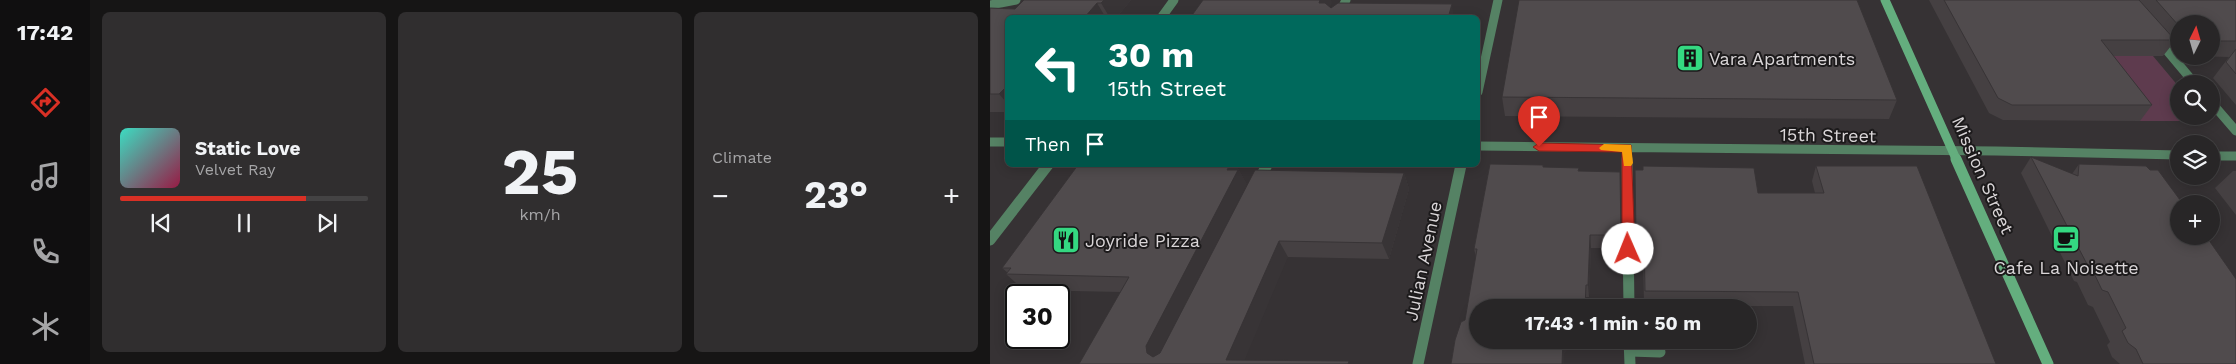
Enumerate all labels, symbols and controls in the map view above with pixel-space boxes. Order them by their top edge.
north arrow [2170,15,2220,65]
map controls [2170,15,2220,245]
text: 17:42 [17,20,73,45]
text: 30 m [1108,34,1194,76]
icon: left [1025,35,1090,100]
building icon: Vara Apartments [1675,43,1705,73]
place label: Vara Apartments [1709,48,1855,69]
button: search [2170,75,2220,125]
text: 15th Street [1108,76,1226,101]
icon: directions [28,85,63,120]
pin [1518,96,1560,147]
icon: arrive [1525,103,1553,131]
street label: Mission Street [1948,113,2018,237]
street label: 15th Street [1780,124,1877,146]
icon: arrive [1081,130,1109,158]
text: Then [1025,133,1071,156]
text: 25 [502,134,578,210]
button: layers [2170,135,2220,185]
text: Static Love [195,137,300,160]
text: Climate [712,148,772,167]
icon: music [28,159,63,194]
text: Velvet Ray [195,160,275,179]
text: 23° [804,173,868,217]
text: − [712,179,729,212]
text: + [943,179,960,212]
button: + [2170,195,2220,245]
street label: Julian Avenue [1400,199,1446,323]
text: km/h [519,205,561,224]
icon: previous [147,209,175,237]
icon: pause [230,209,258,237]
icon: next [313,209,341,237]
position arrow [1601,222,1653,274]
cafe icon: Cafe La Noisette [2051,224,2081,254]
restaurant icon: Joyride Pizza [1051,225,1081,255]
place label: Joyride Pizza [1085,230,1200,251]
icon: phone [28,234,63,269]
place label: Cafe La Noisette [1993,257,2139,278]
speed limit sign: 30 [1005,284,1070,349]
icon: climate [28,309,63,344]
text: 17:43 · 1 min · 50 m [1525,312,1701,335]

